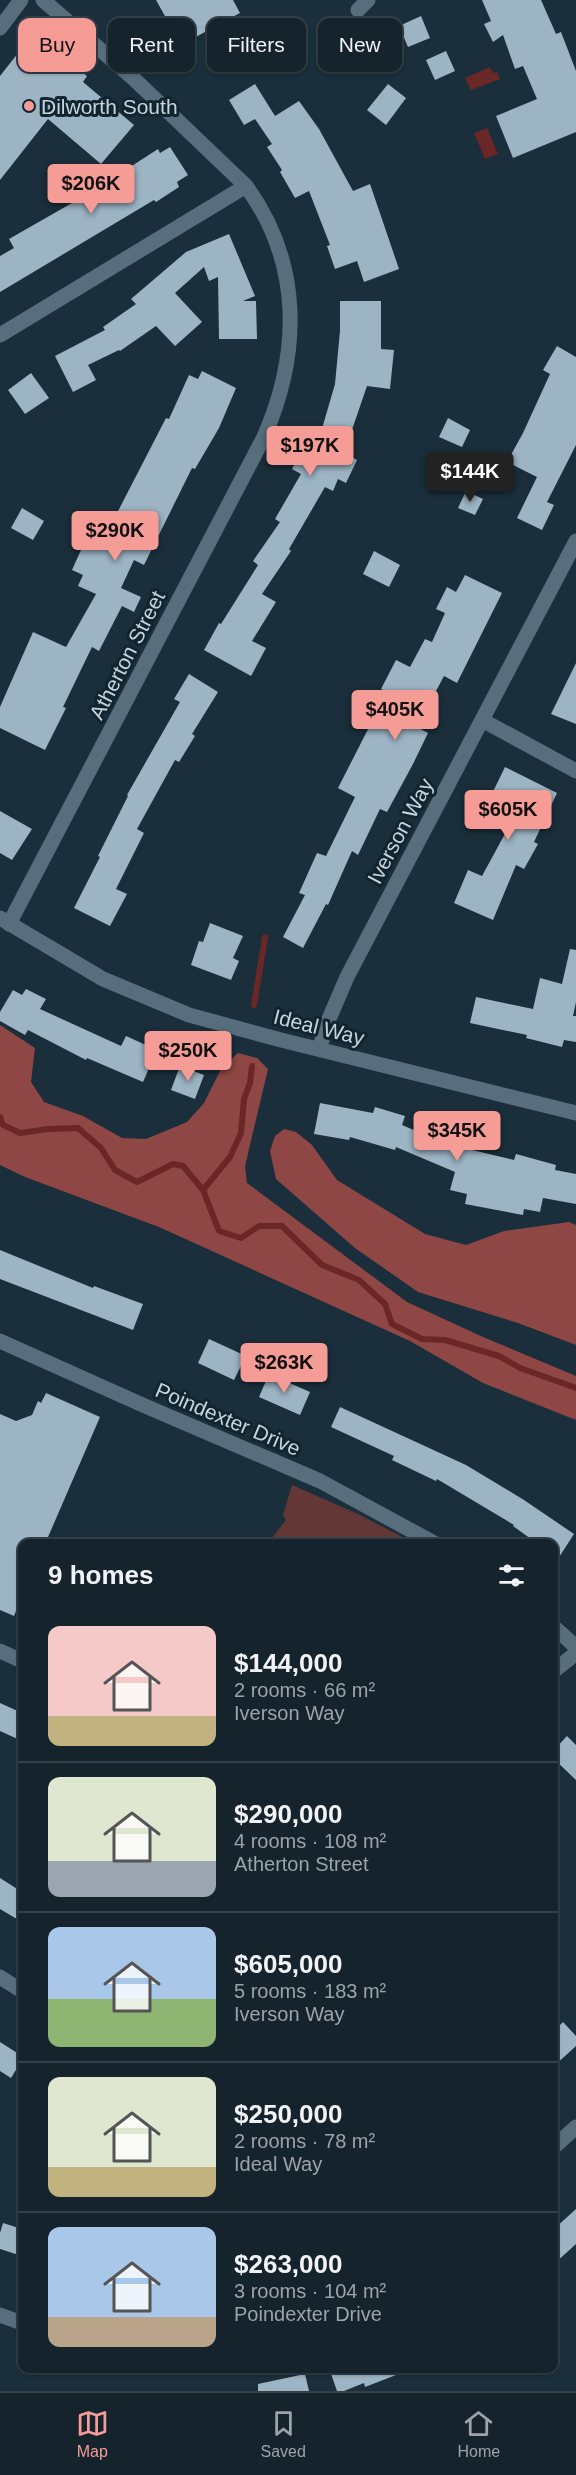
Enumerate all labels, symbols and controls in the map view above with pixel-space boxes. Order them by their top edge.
chip: Buy [18,18,96,72]
chip: Rent [108,18,195,72]
chip: Filters [207,18,306,72]
chip: New [318,18,402,72]
place label: Dilworth South [41,95,178,118]
marker: Dilworth South [22,99,36,113]
pin: $206K [49,164,133,215]
text: $206K [62,172,120,194]
pin: $197K [268,426,352,477]
text: $197K [281,434,339,456]
pin: $144K [428,452,512,503]
text: $144K [441,460,499,482]
pin: $290K [73,511,157,562]
text: $290K [86,519,144,541]
street label: Atherton Street [85,587,169,723]
pin: $405K [353,690,437,741]
text: $405K [366,698,424,720]
street label: Iverson Way [363,774,438,888]
pin: $605K [466,790,550,841]
text: $605K [479,798,537,820]
street label: Ideal Way [271,1005,367,1049]
pin: $250K [146,1031,230,1082]
text: $250K [159,1039,217,1061]
pin: $345K [415,1111,499,1162]
text: $345K [428,1119,486,1141]
pin: $263K [242,1343,326,1394]
text: $263K [255,1351,313,1373]
street label: Poindexter Drive [152,1378,304,1460]
icon: filters [495,1559,528,1592]
text: 9 homes [48,1560,154,1590]
text: $144,000 [234,1648,342,1678]
icon: home [96,1650,168,1722]
text: 2 rooms · 66 m² [234,1679,375,1701]
text: Iverson Way [234,1702,344,1724]
text: $290,000 [234,1799,342,1829]
icon: home [96,1801,168,1873]
text: 4 rooms · 108 m² [234,1830,386,1852]
text: Atherton Street [234,1853,369,1875]
text: $605,000 [234,1949,342,1979]
icon: home [96,1951,168,2023]
text: 5 rooms · 183 m² [234,1980,386,2002]
text: Iverson Way [234,2003,344,2025]
text: $250,000 [234,2099,342,2129]
icon: home [96,2101,168,2173]
text: 2 rooms · 78 m² [234,2130,375,2152]
text: Ideal Way [234,2153,322,2175]
text: $263,000 [234,2249,342,2279]
icon: home [96,2251,168,2323]
text: 3 rooms · 104 m² [234,2280,386,2302]
text: Poindexter Drive [234,2303,382,2325]
tab: Map [76,2407,109,2461]
tab: Saved [260,2407,306,2461]
tab: Home [457,2407,500,2461]

